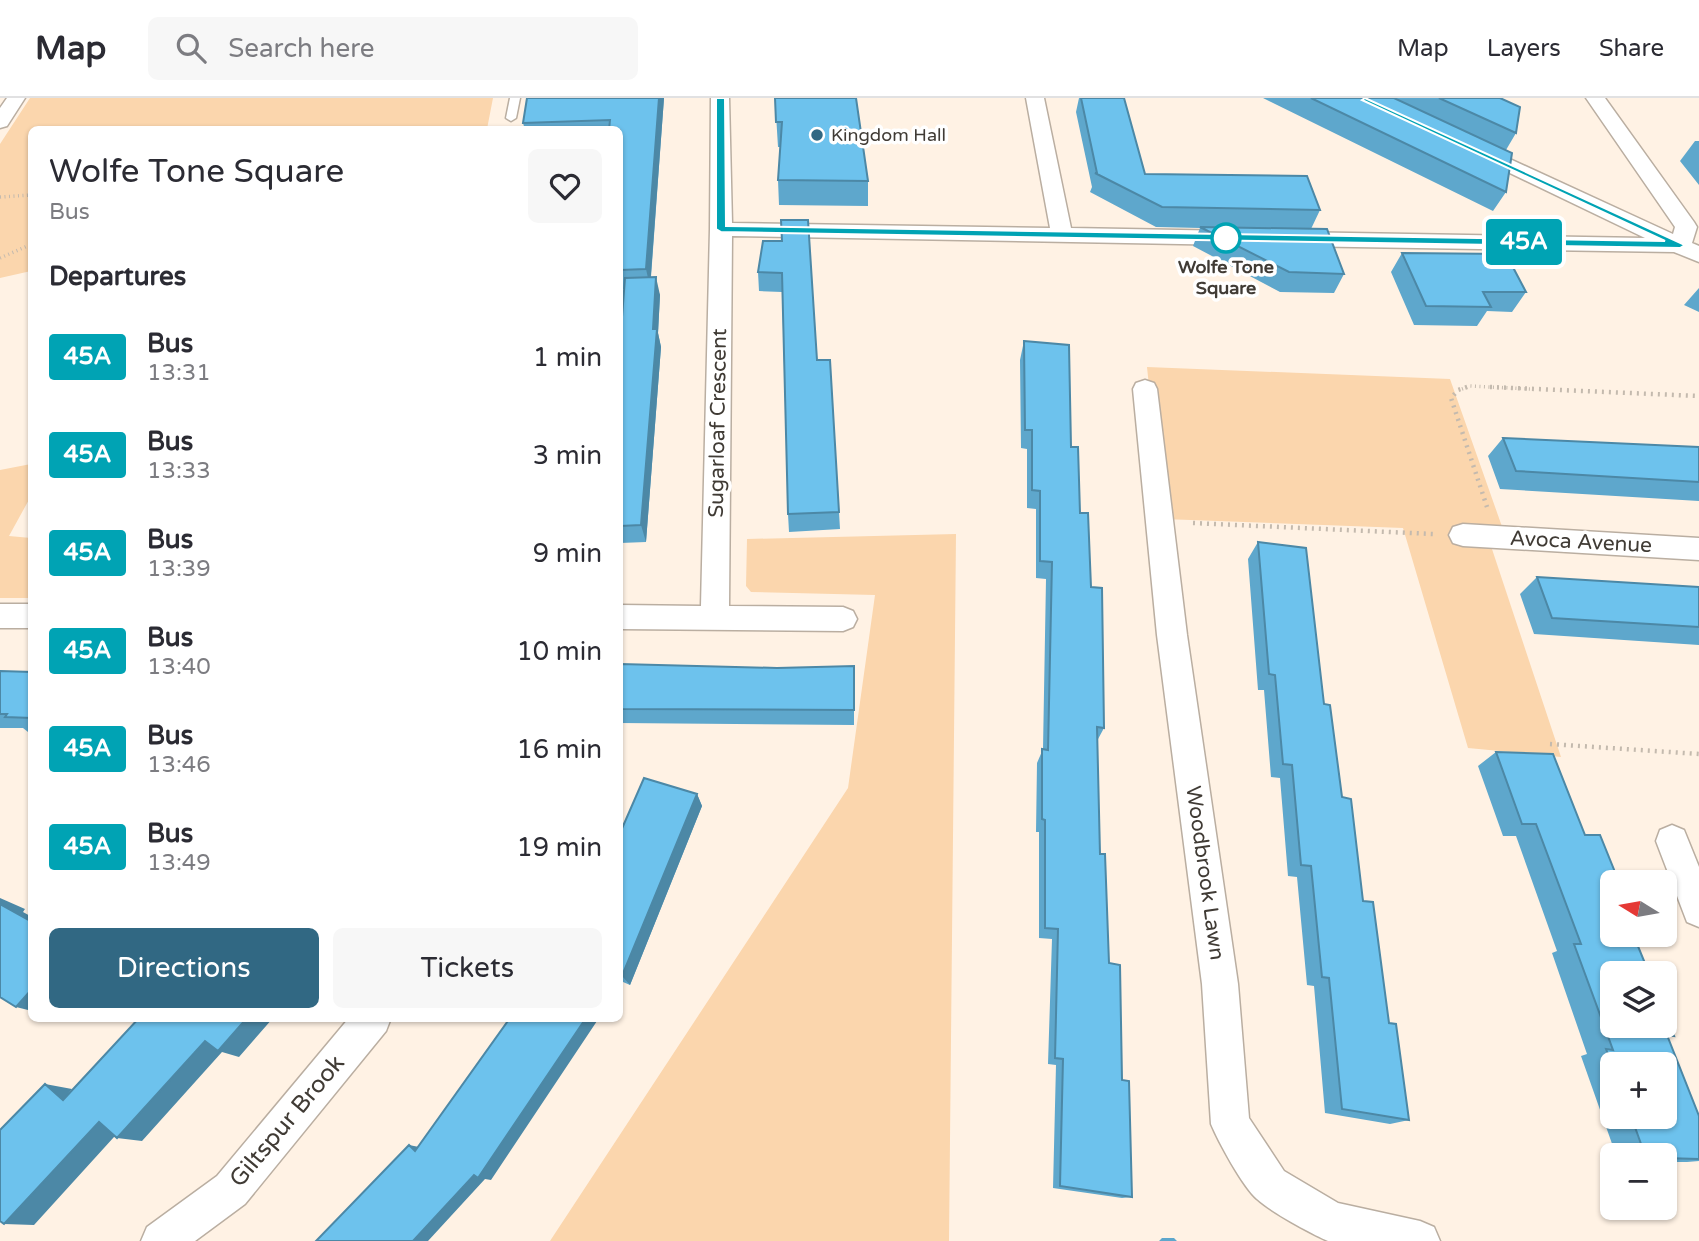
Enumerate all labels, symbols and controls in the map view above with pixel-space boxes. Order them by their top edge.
search box [148,17,638,80]
text: Map [35,29,106,68]
icon: search [172,29,210,67]
text: Search here [228,33,374,64]
text: Map [1397,34,1449,63]
text: Layers [1487,34,1561,63]
text: Share [1599,34,1664,63]
place label: Kingdom Hall [831,124,946,146]
marker: Kingdom Hall [809,127,825,143]
button: heart [528,149,602,223]
text: Wolfe Tone Square [49,152,344,191]
text: Bus [49,198,90,226]
line badge: 45A [1484,219,1564,265]
marker: Wolfe Tone Square [1211,223,1241,253]
text: 45A [1500,227,1548,256]
place label: Wolfe Tone Square [1178,256,1274,299]
text: Departures [49,261,186,292]
text: Bus [147,328,193,359]
street label: Sugarloaf Crescent [704,328,732,518]
text: 45A [63,342,112,371]
text: 1 min [533,342,602,373]
text: 13:31 [147,359,211,387]
text: Bus [147,426,193,457]
text: 45A [63,440,112,469]
text: 3 min [533,440,602,471]
text: 13:33 [147,457,211,485]
text: Bus [147,524,193,555]
street label: Avoca Avenue [1509,526,1653,558]
text: 45A [63,538,112,567]
text: 9 min [533,538,602,569]
text: 13:39 [147,555,211,583]
text: Bus [147,622,193,653]
text: 45A [63,636,112,665]
text: 10 min [516,636,602,667]
text: 13:40 [147,653,211,681]
text: Bus [147,720,193,751]
text: 45A [63,734,112,763]
text: 16 min [516,734,602,765]
text: 13:46 [147,751,211,779]
street label: Woodbrook Lawn [1180,784,1230,962]
text: Bus [147,818,193,849]
text: 45A [63,832,112,861]
text: 19 min [516,832,602,863]
text: 13:49 [147,849,211,877]
north arrow [1600,870,1676,947]
map controls [1600,870,1677,1220]
button: Directions [49,928,319,1008]
button: Tickets [333,928,602,1008]
button: layers [1600,961,1677,1038]
street label: Giltspur Brook [223,1049,351,1193]
button: + [1600,1052,1677,1129]
button: − [1600,1143,1677,1220]

